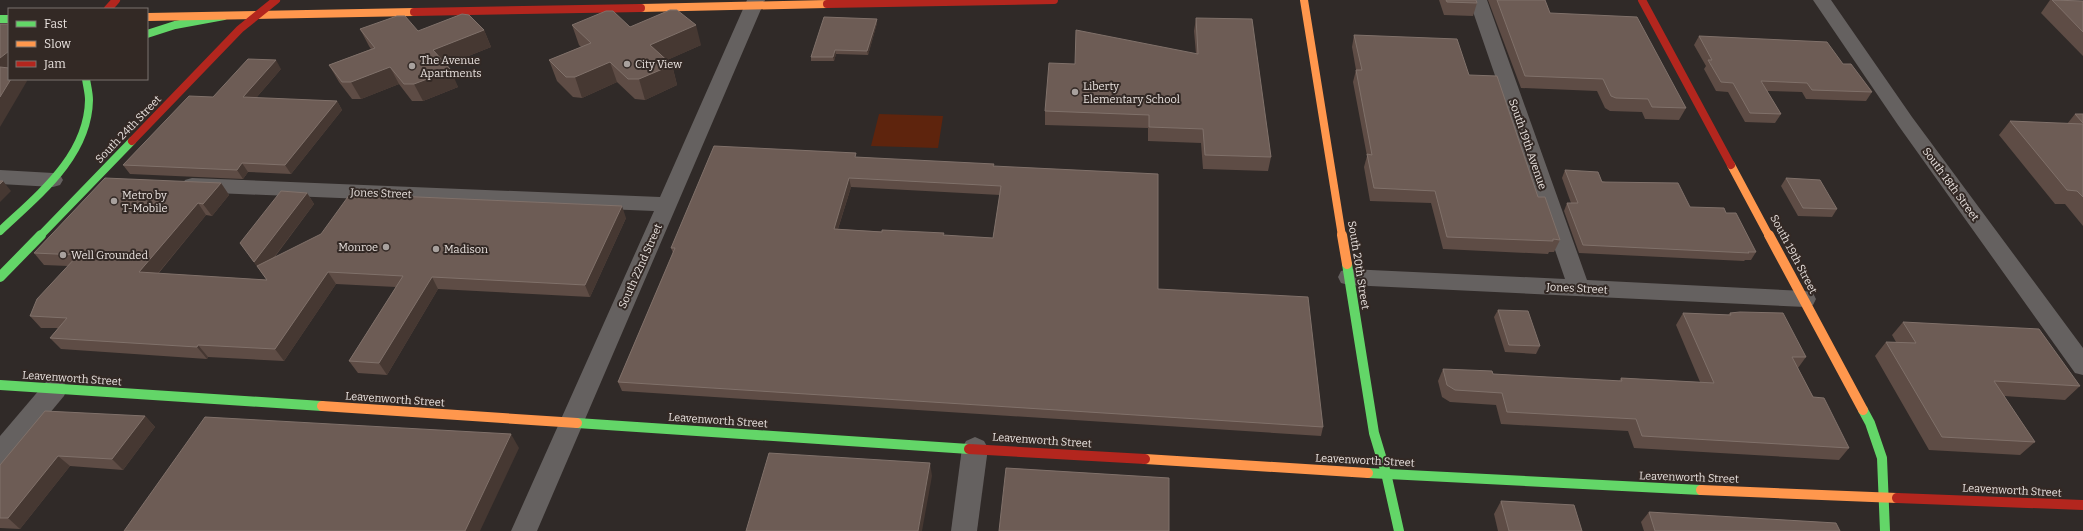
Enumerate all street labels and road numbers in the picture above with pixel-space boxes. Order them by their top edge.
street label: South 24th Street [93,93,164,166]
street label: South 19th Avenue [1506,97,1549,191]
street label: South 18th Street [1920,145,1982,224]
street label: Jones Street [349,186,412,201]
street label: South 19th Street [1767,213,1820,296]
street label: South 20th Street [1345,220,1372,310]
street label: South 22nd Street [616,222,665,311]
street label: Jones Street [1545,280,1608,297]
street label: Leavenworth Street [22,369,122,388]
street label: Leavenworth Street [345,390,445,409]
street label: Leavenworth Street [668,411,768,430]
street label: Leavenworth Street [992,431,1092,450]
street label: Leavenworth Street [1315,451,1415,470]
street label: Leavenworth Street [1639,469,1739,486]
street label: Leavenworth Street [1962,481,2062,500]

